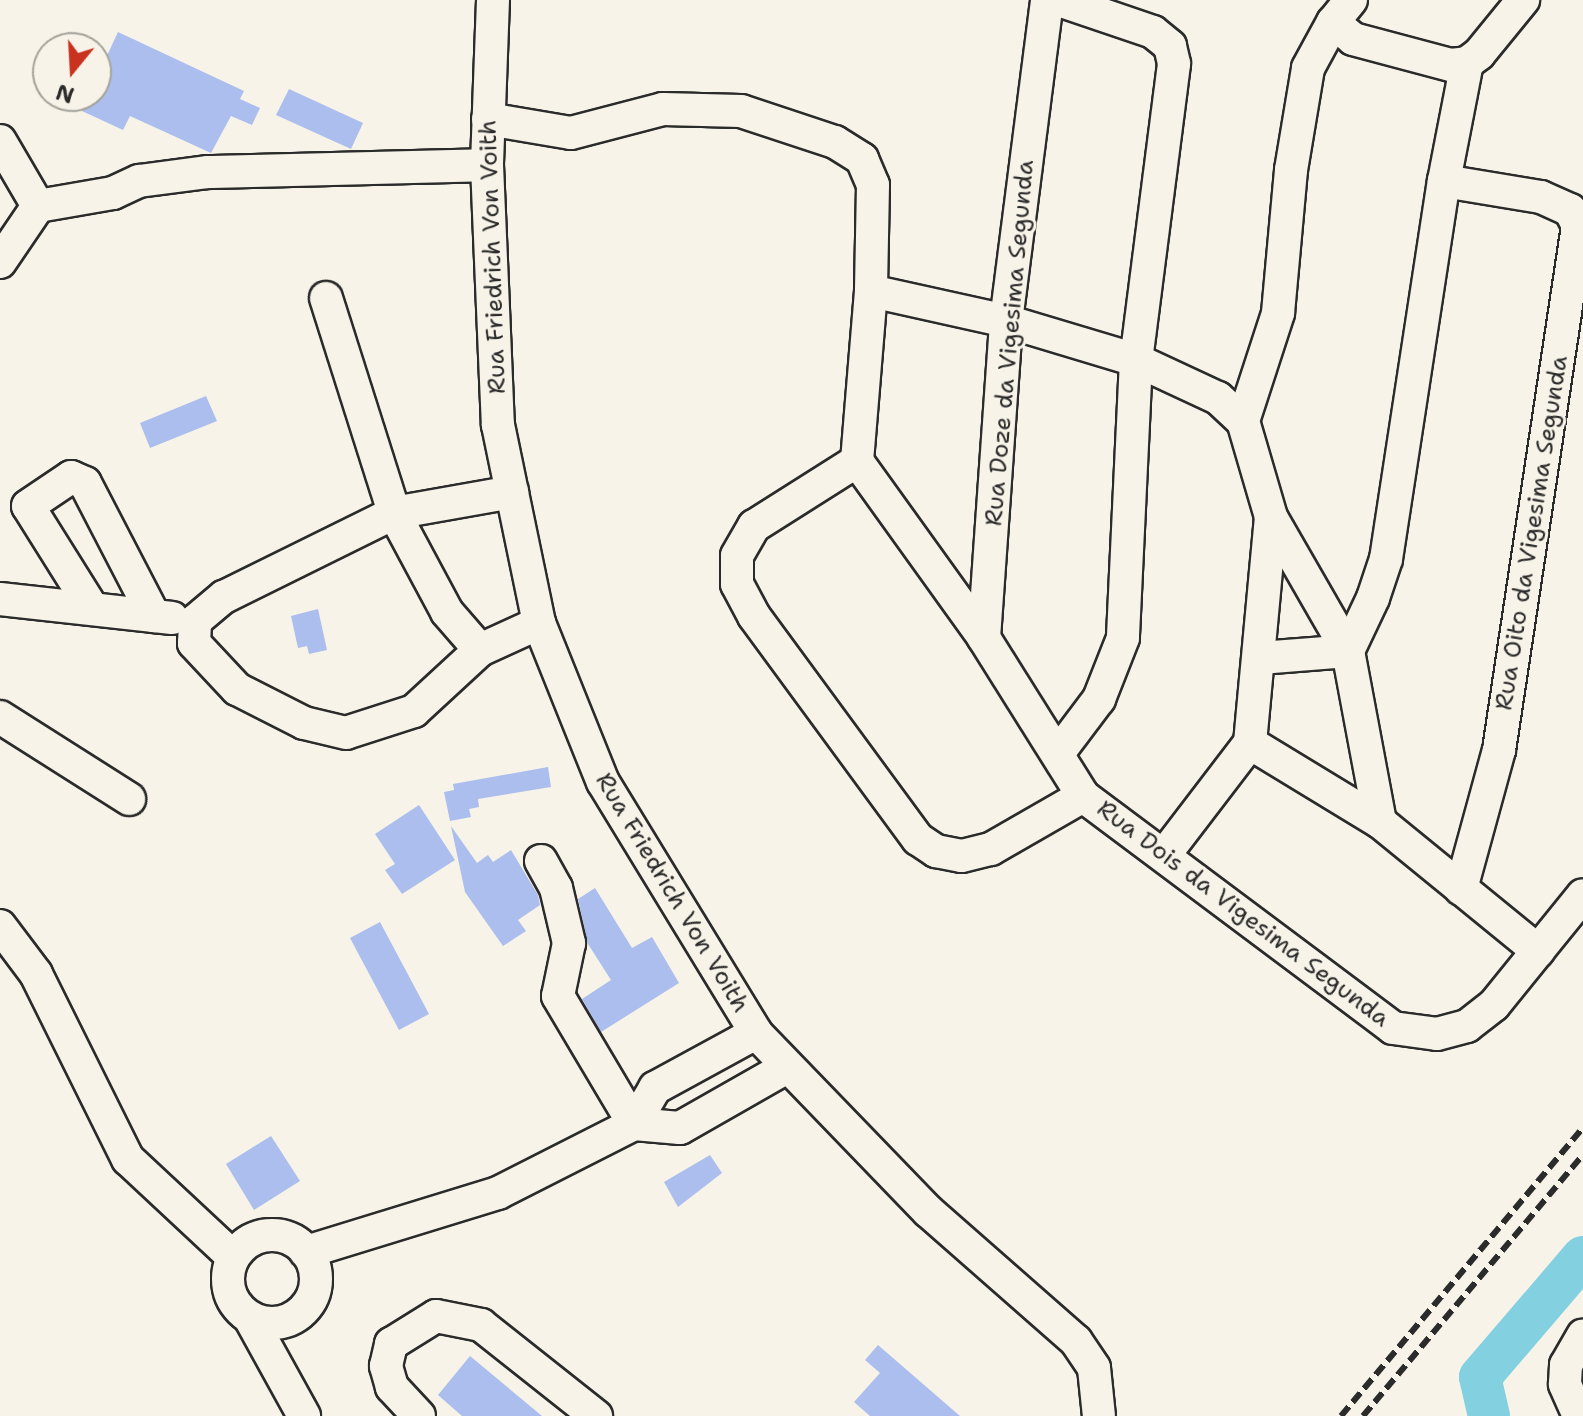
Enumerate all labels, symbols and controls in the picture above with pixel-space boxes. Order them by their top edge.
north arrow [32,32,112,112]
text: N [52,77,78,110]
street label: Rua Friedrich Von Voith [474,119,512,395]
street label: Rua Doze da Vigesima Segunda [980,159,1040,527]
street label: Rua Oito da Vigesima Segunda [1490,354,1574,712]
street label: Rua Friedrich Von Voith [589,768,755,1018]
street label: Rua Dois da Vigesima Segunda [1091,795,1395,1033]

